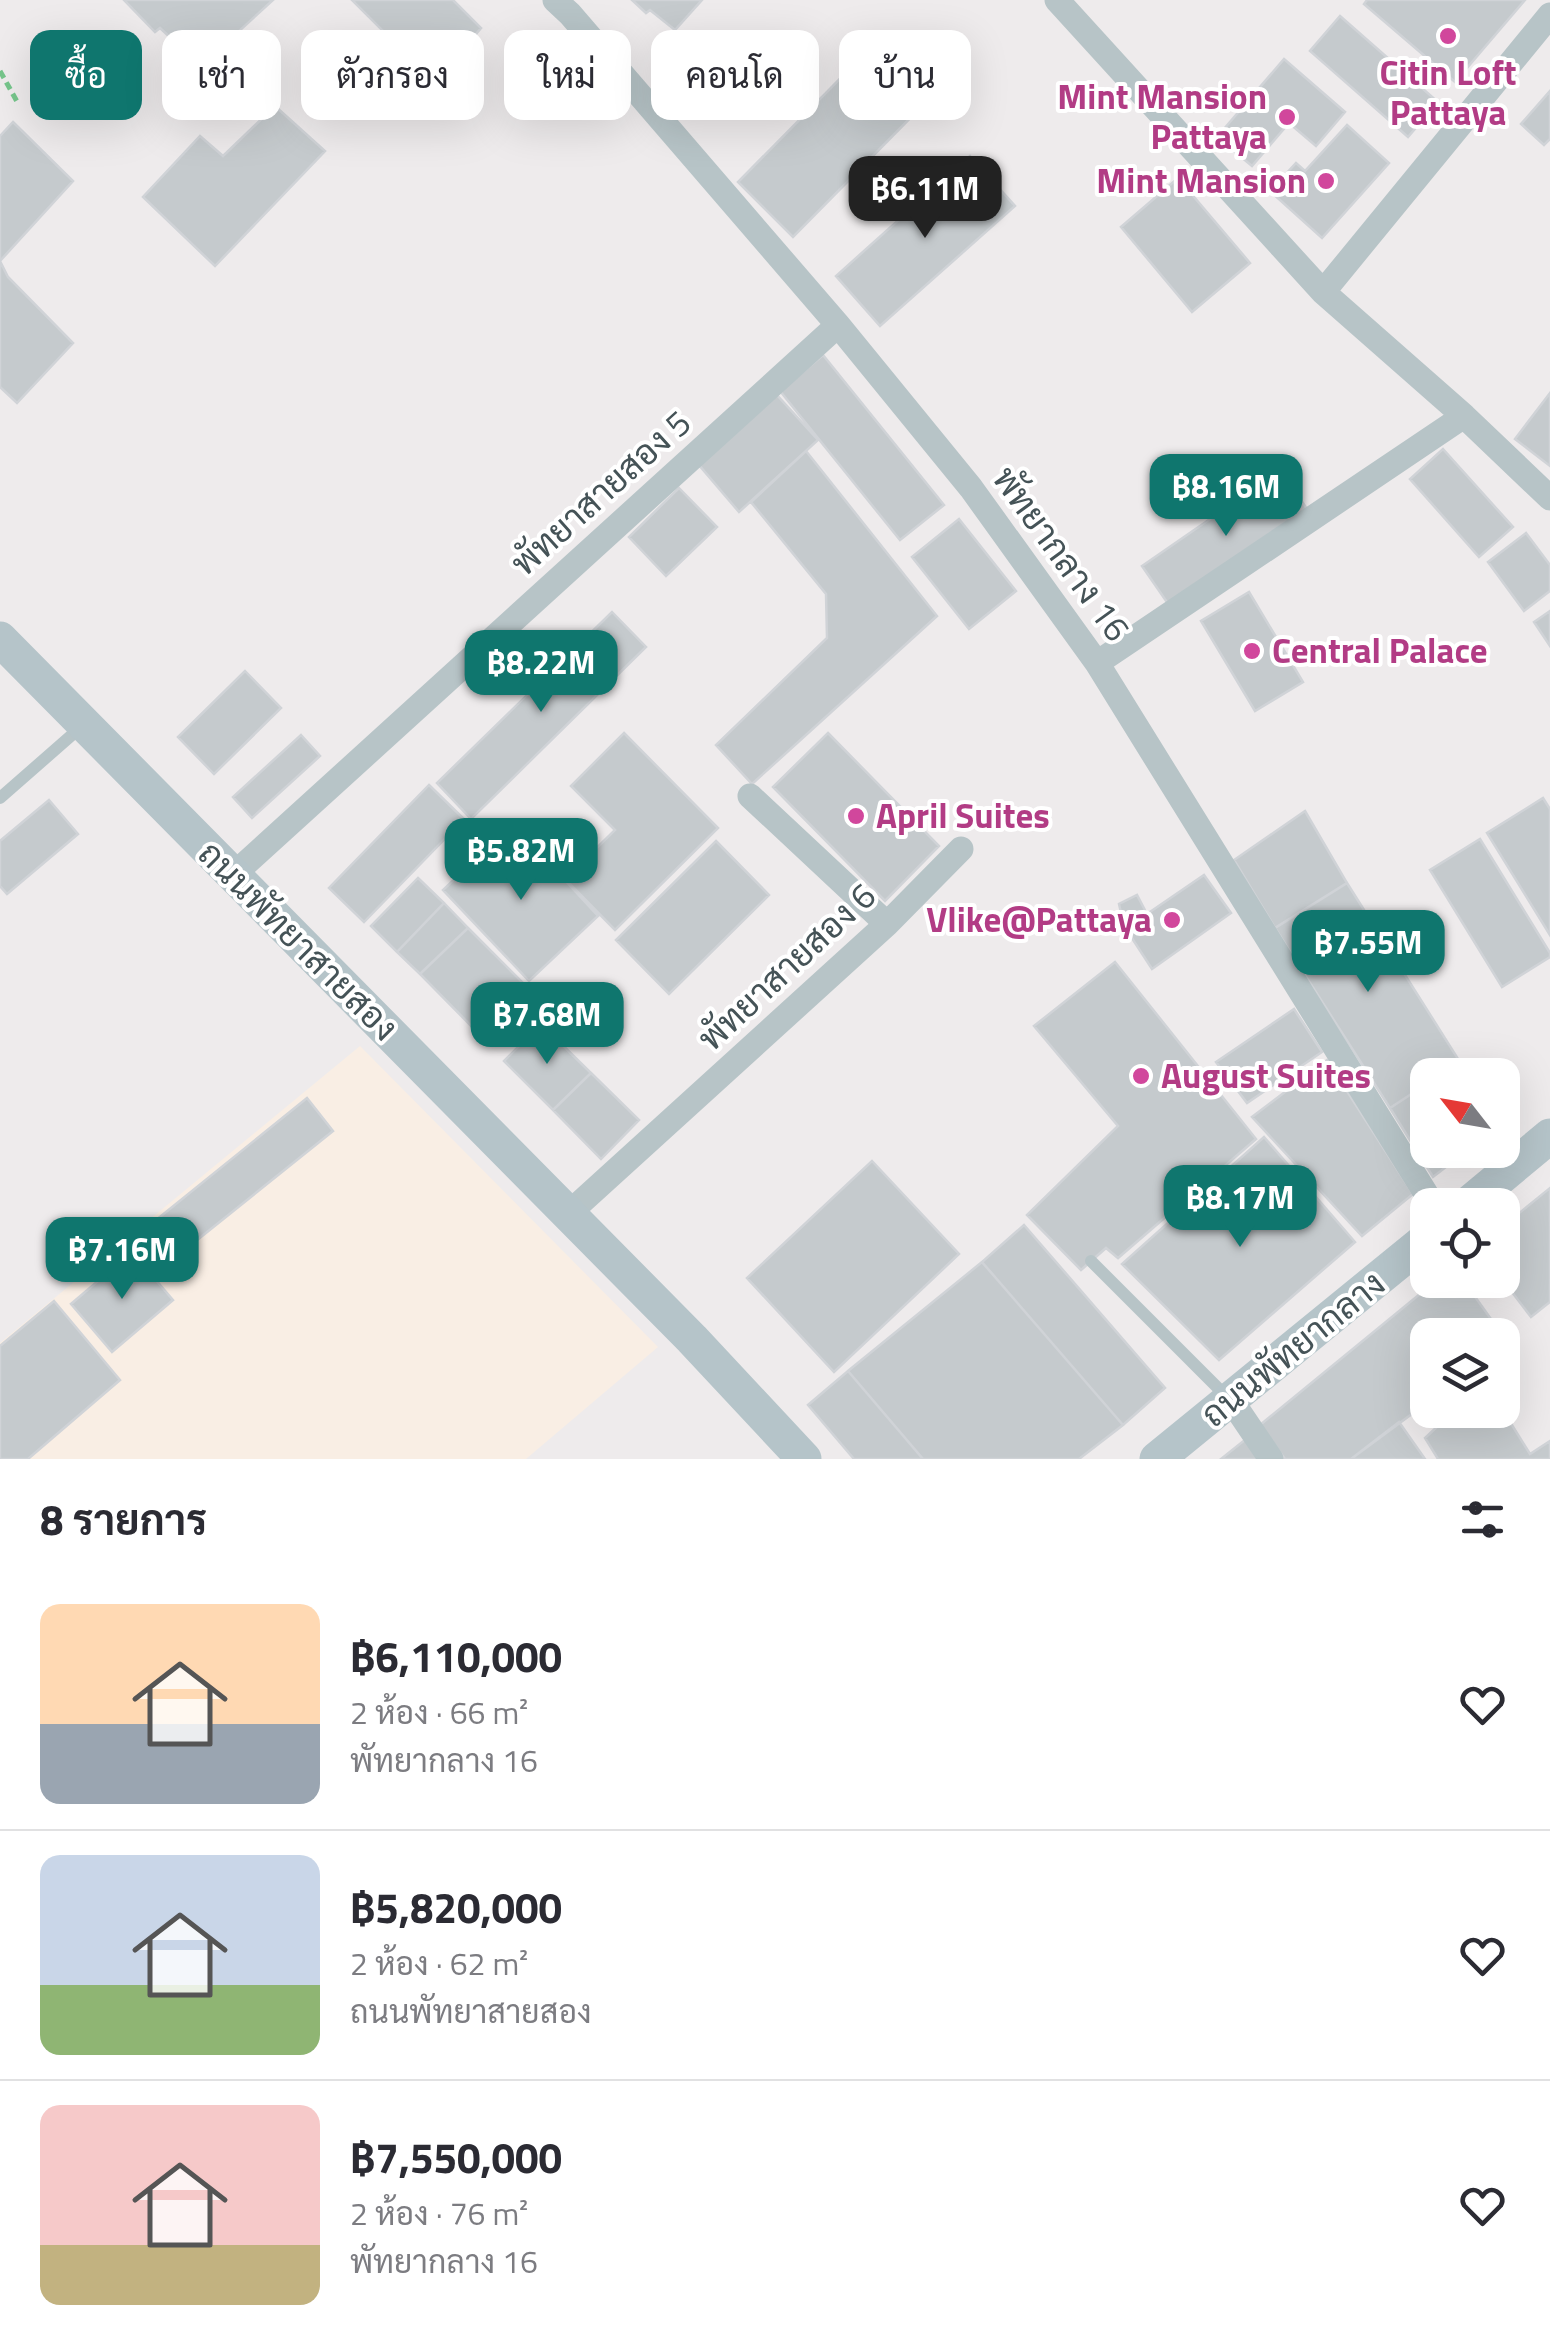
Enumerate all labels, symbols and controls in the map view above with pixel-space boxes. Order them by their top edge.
marker: Citin Loft Pattaya [1437,25,1459,47]
chip: ซื้อ [30,30,142,120]
chip: เช่า [162,30,281,120]
chip: ตัวกรอง [301,30,484,120]
chip: ใหม่ [504,30,631,120]
chip: คอนโด [651,30,819,120]
chip: บ้าน [839,30,971,120]
place label: Citin Loft Pattaya [1379,45,1517,139]
place label: Mint Mansion Pattaya [1057,69,1267,163]
marker: Mint Mansion Pattaya [1276,106,1298,128]
place label: Mint Mansion [1096,153,1306,207]
pin: ฿6.11M [844,156,1006,241]
text: ฿6.11M [871,164,979,212]
marker: Mint Mansion [1315,170,1337,192]
street label: พัทยาสายสอง 5 [498,396,703,588]
street label: พัทยากลาง 16 [980,454,1144,652]
pin: ฿8.16M [1145,454,1307,539]
text: ฿8.16M [1172,462,1280,510]
place label: Central Palace [1272,623,1488,677]
pin: ฿8.22M [460,630,622,715]
text: ฿8.22M [487,638,595,686]
marker: Central Palace [1241,640,1263,662]
place label: April Suites [876,788,1050,842]
marker: April Suites [845,805,867,827]
pin: ฿5.82M [440,818,602,903]
text: ฿5.82M [467,826,575,874]
street label: ถนนพัทยาสายสอง [186,828,411,1053]
street label: พัทยาสายสอง 6 [685,869,888,1063]
place label: Vlike@Pattaya [926,892,1152,946]
marker: Vlike@Pattaya [1161,909,1183,931]
pin: ฿7.55M [1287,910,1449,995]
text: ฿7.55M [1314,918,1422,966]
pin: ฿7.68M [466,982,628,1067]
text: ฿7.68M [493,990,601,1038]
place label: August Suites [1161,1048,1371,1102]
north arrow [1410,1058,1520,1168]
map controls [1410,1058,1520,1428]
marker: August Suites [1130,1065,1152,1087]
pin: ฿8.17M [1159,1165,1321,1250]
text: ฿8.17M [1186,1173,1294,1221]
button: locate [1410,1188,1520,1298]
pin: ฿7.16M [41,1217,203,1302]
text: ฿7.16M [68,1225,176,1273]
street label: ถนนพัทยากลาง [1189,1257,1396,1440]
button: layers [1410,1318,1520,1428]
text: 8 รายการ [40,1487,207,1551]
icon: filters [1455,1492,1510,1547]
text: ฿6,110,000 [350,1624,562,1688]
icon: home [120,1644,240,1764]
icon: heart [1455,1677,1510,1732]
text: 2 ห้อง · 66 m² [350,1688,528,1736]
text: พัทยากลาง 16 [350,1736,538,1784]
text: ฿5,820,000 [350,1875,562,1939]
icon: home [120,1895,240,2015]
icon: heart [1455,1928,1510,1983]
text: 2 ห้อง · 62 m² [350,1939,528,1987]
text: ถนนพัทยาสายสอง [350,1987,592,2035]
text: ฿7,550,000 [350,2125,562,2189]
icon: home [120,2145,240,2265]
icon: heart [1455,2178,1510,2233]
text: 2 ห้อง · 76 m² [350,2189,528,2237]
text: พัทยากลาง 16 [350,2237,538,2285]

